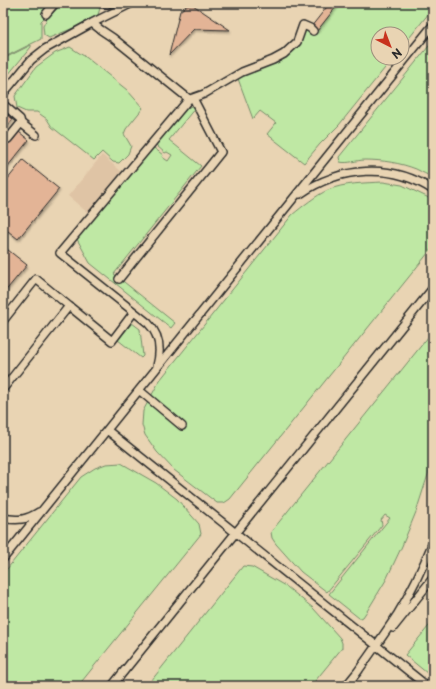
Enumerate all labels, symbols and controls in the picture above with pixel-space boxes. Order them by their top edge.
north arrow [370,26,410,66]
text: N [388,45,406,63]

